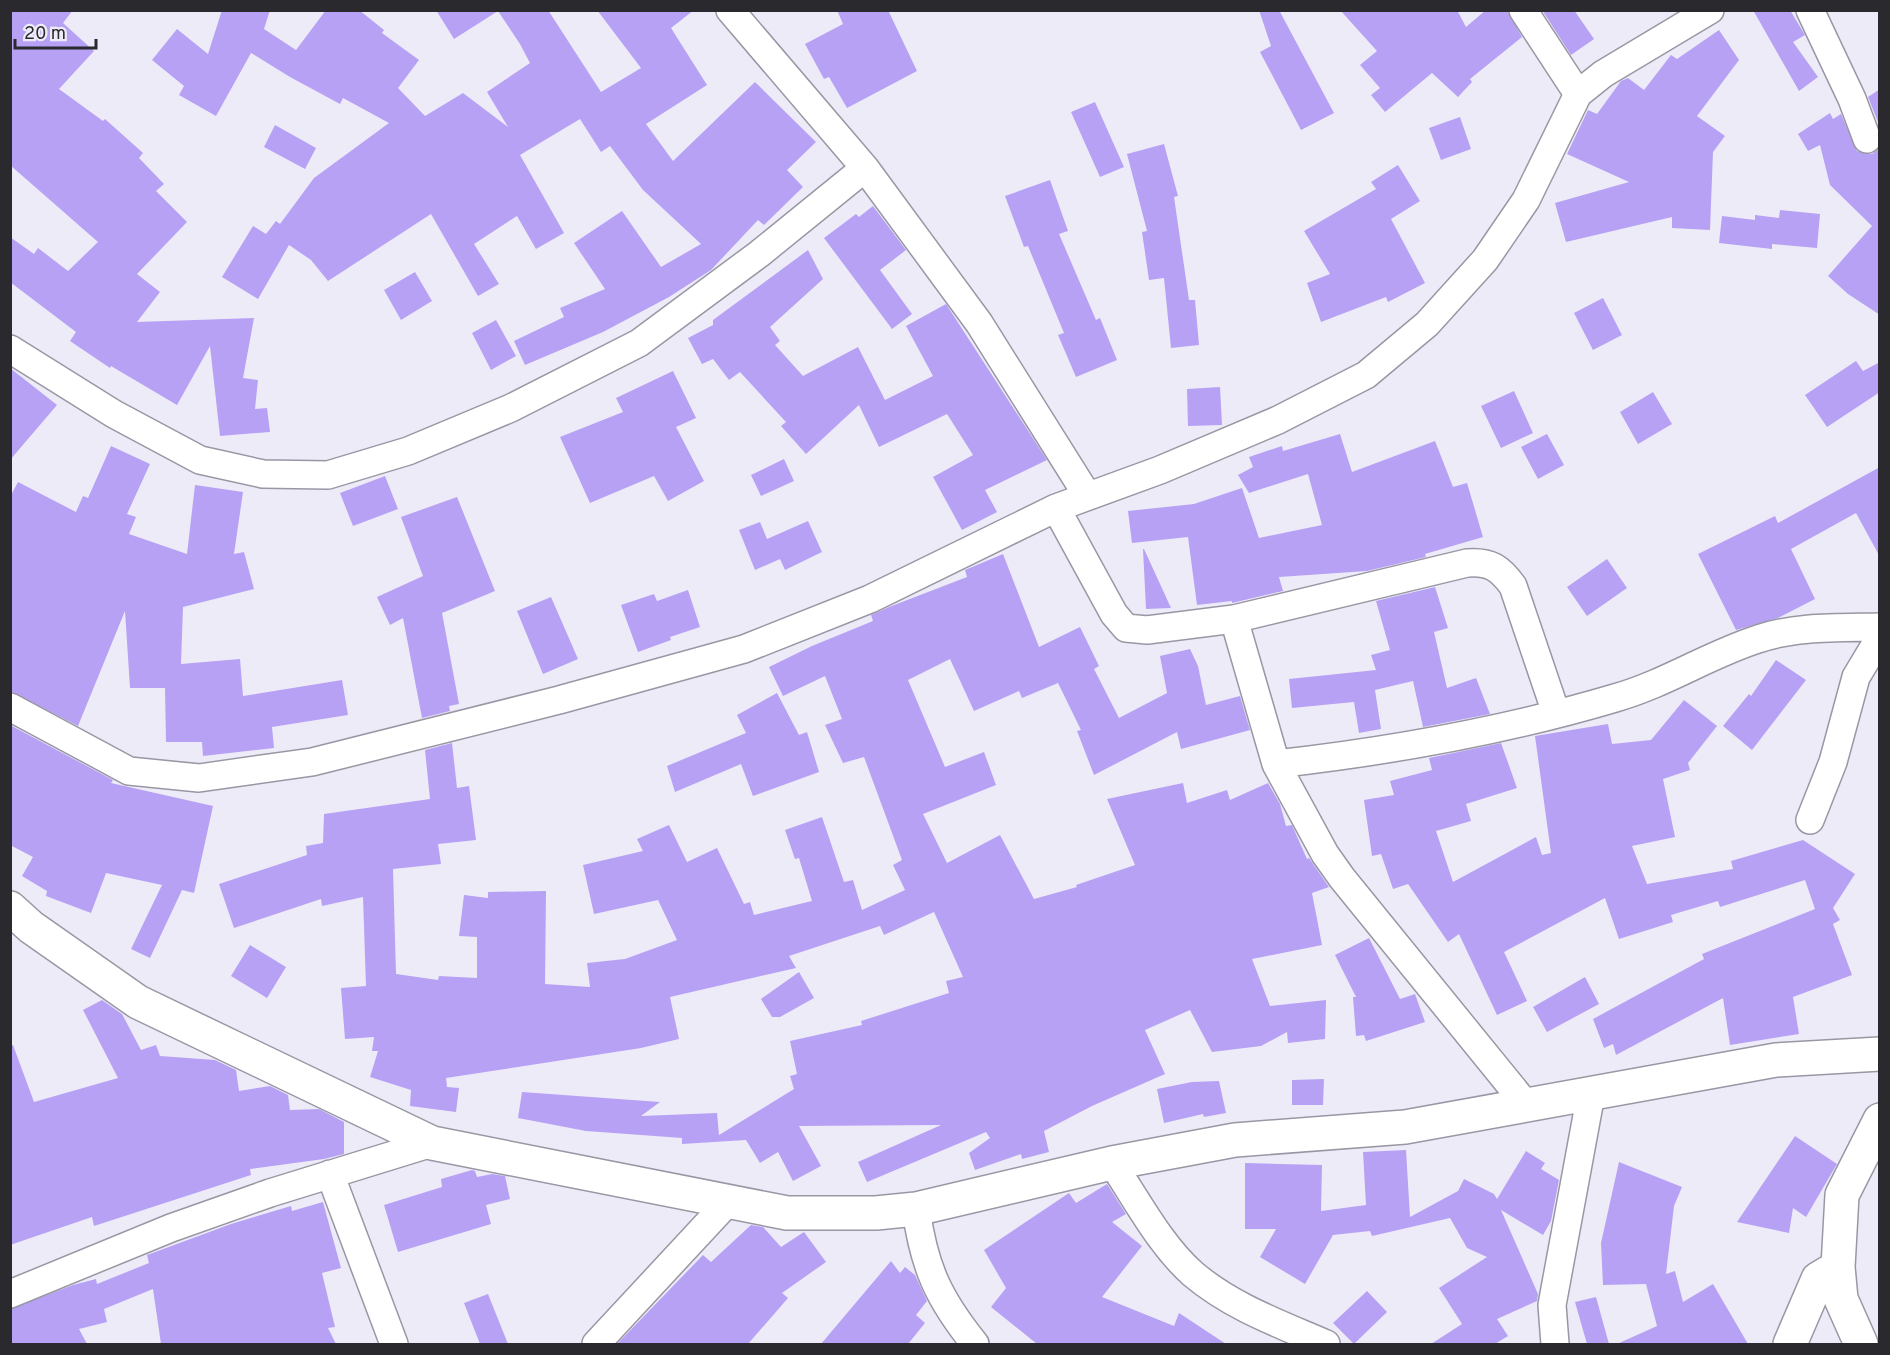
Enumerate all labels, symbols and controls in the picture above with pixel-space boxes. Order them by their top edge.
scale bar [15,12,96,50]
text: 20 m [24,23,66,46]

